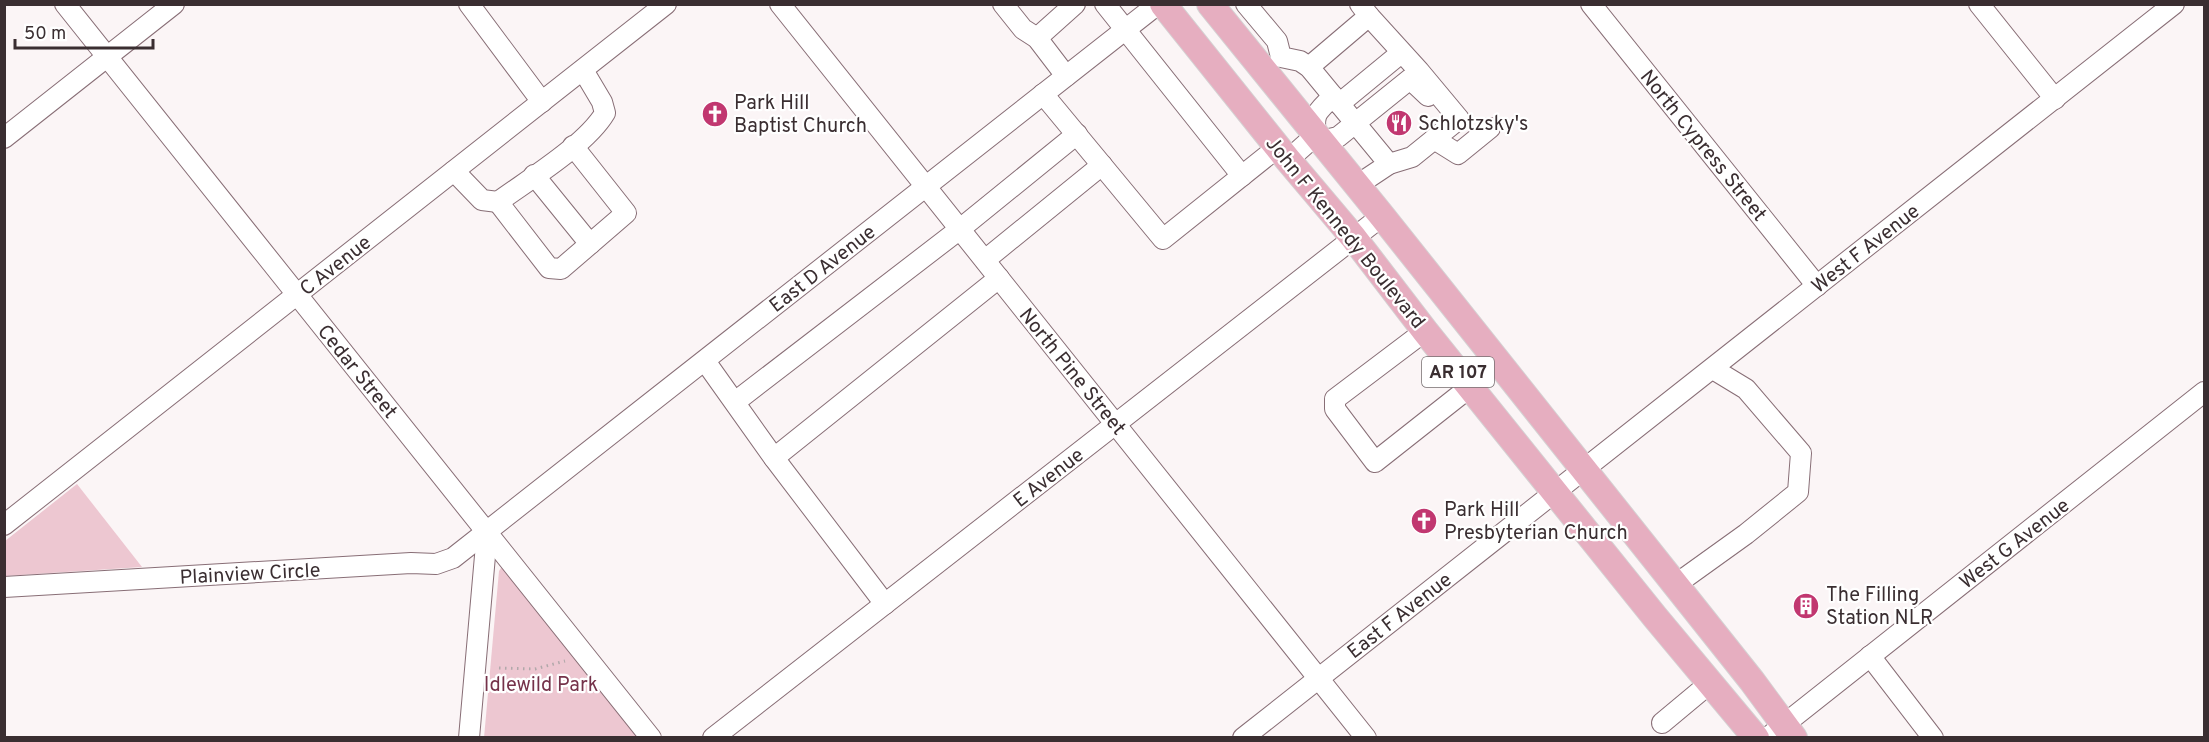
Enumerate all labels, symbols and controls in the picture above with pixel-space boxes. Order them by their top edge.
scale bar [15,12,153,50]
text: 50 m [24,23,66,46]
street label: North Cypress Street [1633,65,1772,227]
place label: Park Hill Baptist Church [734,91,867,140]
church icon: Park Hill Baptist Church [700,99,730,129]
restaurant icon: Schlotzsky's [1384,108,1414,138]
place label: Schlotzsky's [1418,112,1528,138]
street label: John F Kennedy Boulevard [1259,132,1430,335]
street label: West F Avenue [1807,199,1926,300]
street label: East D Avenue [765,220,882,319]
street label: C Avenue [295,231,377,303]
street label: North Pine Street [1012,303,1131,441]
street label: Cedar Street [311,320,402,425]
road number: AR 107 [1422,357,1494,387]
street label: E Avenue [1009,443,1090,514]
street label: West G Avenue [1955,493,2076,596]
place label: Park Hill Presbyterian Church [1444,498,1628,547]
church icon: Park Hill Presbyterian Church [1409,506,1439,536]
street label: Plainview Circle [179,558,321,592]
street label: East F Avenue [1343,568,1458,666]
place label: The Filling Station NLR [1826,583,1933,632]
building icon: The Filling Station NLR [1791,591,1821,621]
park label: Idlewild Park [484,673,598,699]

